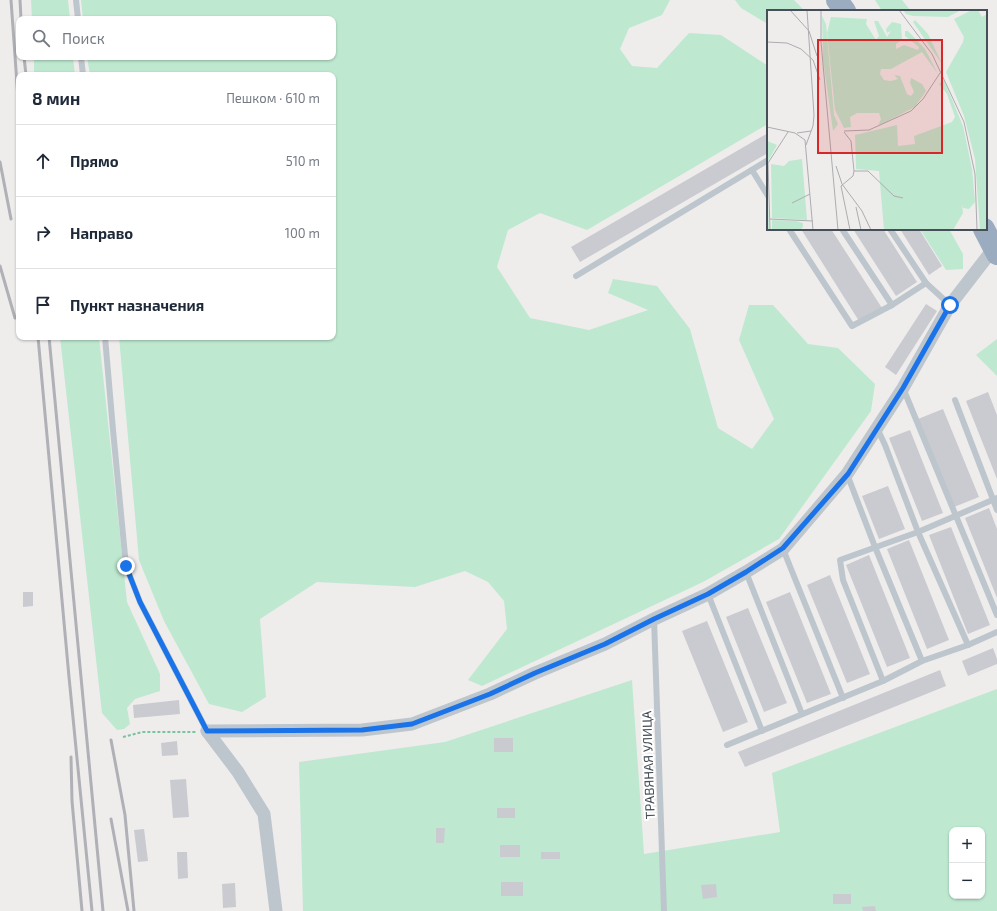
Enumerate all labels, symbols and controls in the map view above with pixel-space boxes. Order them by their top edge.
inset map [767,10,987,230]
search box [16,16,336,60]
icon: search [30,27,52,49]
text: Поиск [62,29,105,47]
text: 8 мин [32,88,80,108]
text: Пешком · 610 m [226,90,320,106]
icon: ahead [32,150,54,172]
text: Прямо [70,152,119,170]
text: 510 m [286,153,320,169]
icon: right [32,222,54,244]
text: Направо [70,224,133,242]
text: 100 m [285,225,320,241]
icon: arrive [32,294,54,316]
text: Пункт назначения [70,296,204,314]
route start [941,296,959,314]
route end [117,557,135,575]
street label: ТРАВЯНАЯ УЛИЦА [638,711,658,819]
map controls [949,827,985,899]
button: + [949,827,985,863]
button: − [949,863,985,899]

